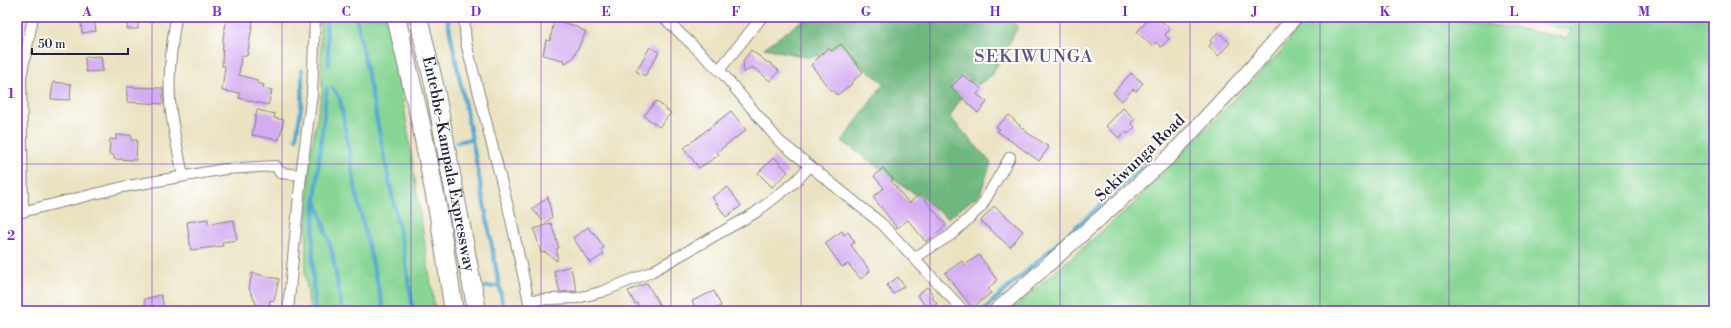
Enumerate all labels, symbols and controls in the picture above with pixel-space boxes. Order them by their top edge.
text: A [81,4,92,20]
text: B [212,4,222,20]
text: C [341,4,351,20]
text: D [471,4,481,20]
text: E [601,4,611,20]
text: F [731,4,741,20]
text: G [861,4,872,20]
text: H [990,4,1001,20]
text: I [1122,4,1128,20]
text: J [1250,4,1258,20]
text: K [1380,4,1391,20]
text: L [1510,4,1519,20]
text: M [1638,4,1650,20]
scale bar [32,30,128,56]
text: 50 m [38,37,66,52]
district label: SEKIWUNGA [974,45,1094,68]
street label: Entebbe-Kampala Expressway [418,54,479,274]
text: 1 [8,86,15,102]
street label: Sekiwunga Road [1091,110,1189,206]
text: 2 [7,228,15,244]

